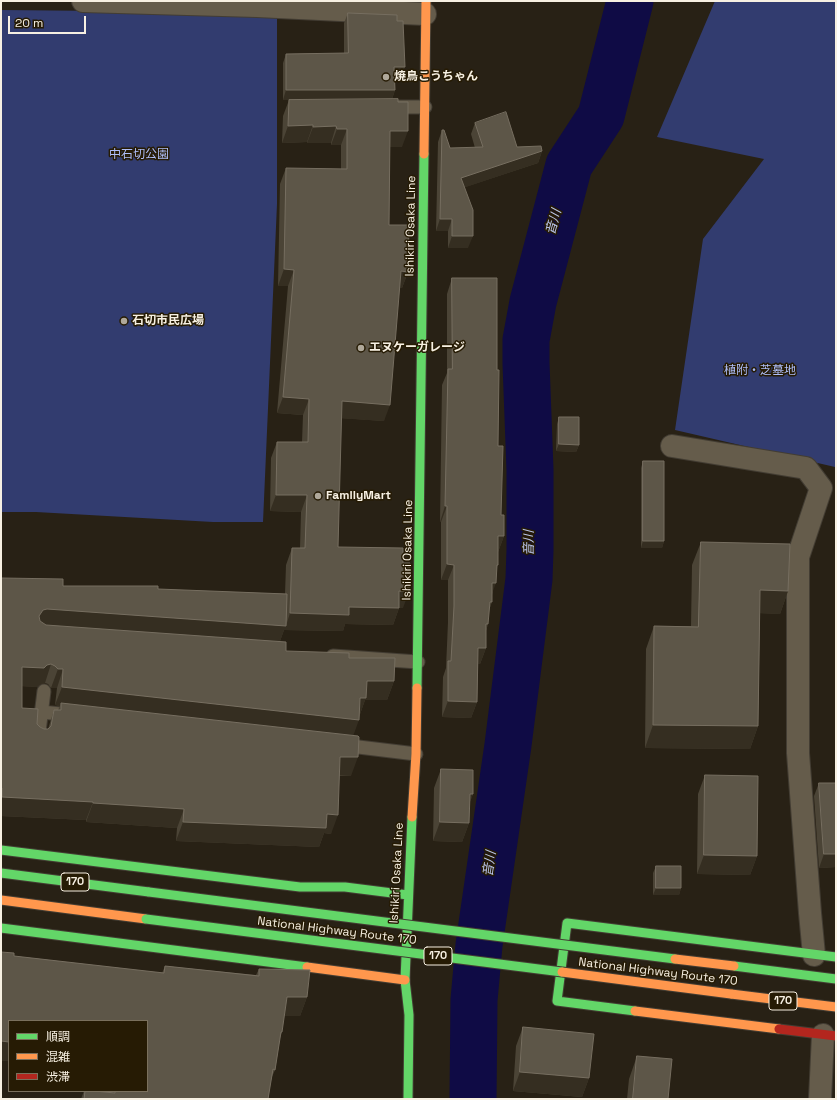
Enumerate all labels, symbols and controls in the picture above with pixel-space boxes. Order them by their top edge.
scale bar [10,8,88,34]
text: 20 m [15,15,43,31]
place label: 焼鳥こうちゃん [394,70,478,84]
marker: 焼鳥こうちゃん [381,72,391,82]
park label: 中石切公園 [109,148,169,162]
street label: Ishikiri Osaka Line [403,175,419,277]
water label: 音川 [543,207,565,237]
place label: 石切市民広場 [132,314,204,328]
marker: 石切市民広場 [119,316,129,326]
place label: エヌケーガレージ [369,341,465,355]
marker: エヌケーガレージ [356,343,366,353]
park label: 植附・芝墓地 [724,364,796,378]
place label: FamilyMart [326,489,391,503]
marker: FamilyMart [313,491,323,501]
street label: Ishikiri Osaka Line [400,499,416,601]
water label: 音川 [521,530,537,556]
street label: Ishikiri Osaka Line [387,822,407,924]
water label: 音川 [480,850,500,878]
road number: 170 [61,873,89,891]
street label: National Highway Route 170 [257,914,417,948]
road number: 170 [424,947,452,965]
street label: National Highway Route 170 [578,955,738,989]
road number: 170 [769,992,797,1010]
legend [8,1020,148,1092]
text: 順調 [46,1029,70,1045]
text: 混雑 [46,1049,70,1065]
text: 渋滞 [46,1069,70,1085]

